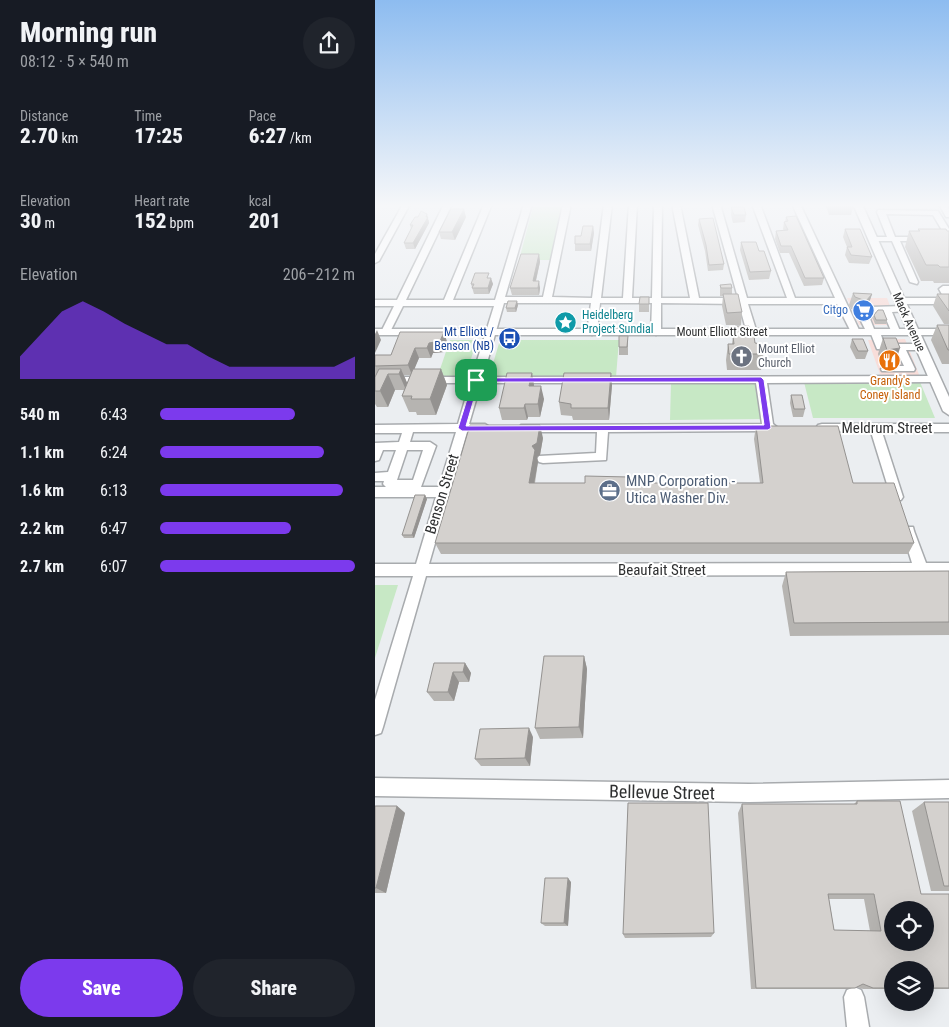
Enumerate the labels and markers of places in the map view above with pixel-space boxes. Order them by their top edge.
supermarket icon: Citgo [852,298,876,322]
place label: Citgo [823,303,848,317]
place label: Heidelberg Project Sundial [582,308,653,336]
place icon: Heidelberg Project Sundial [554,310,578,334]
place label: Mt Elliott / Benson (NB) [434,325,495,353]
bus stop icon: Mt Elliott / Benson (NB) [498,327,522,351]
place label: Mount Elliot Church [758,342,815,370]
church icon: Mount Elliot Church [730,344,754,368]
restaurant icon: Grandy's Coney Island [878,348,902,372]
pin [455,359,497,401]
place label: Grandy's Coney Island [860,374,920,402]
place label: MNP Corporation - Utica Washer Div. [626,472,735,507]
office icon: MNP Corporation - Utica Washer Div. [598,478,622,502]

